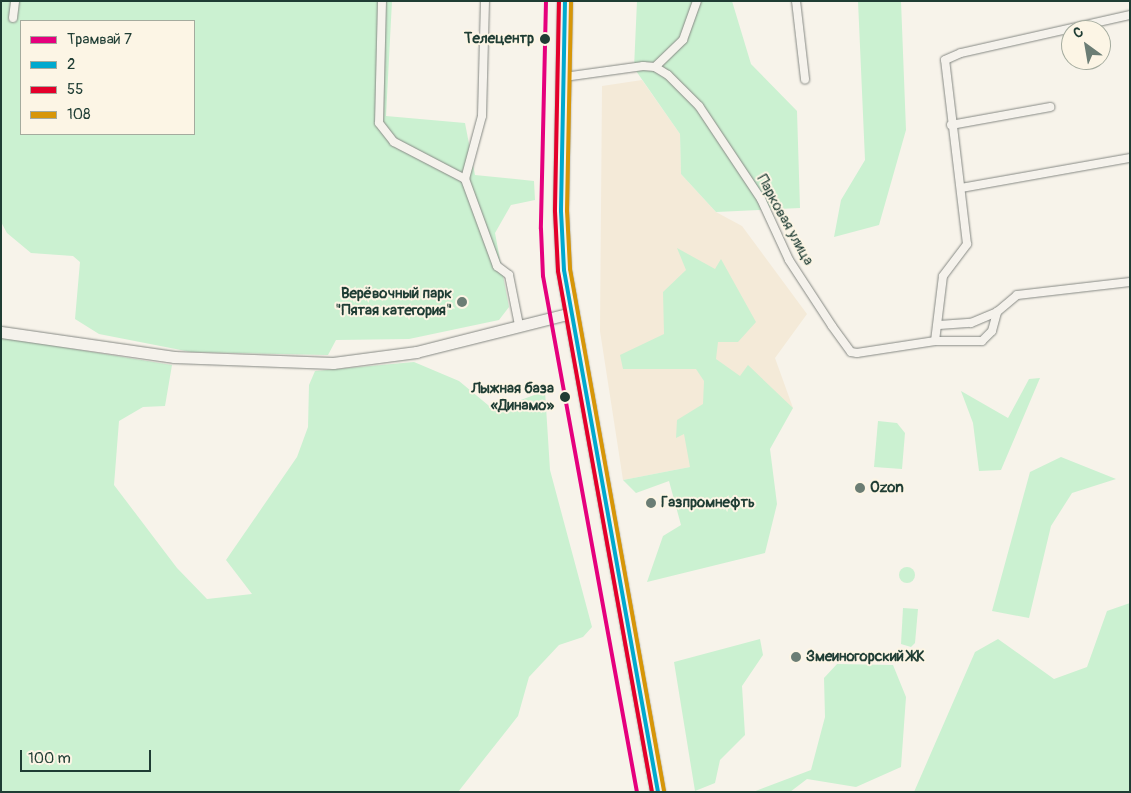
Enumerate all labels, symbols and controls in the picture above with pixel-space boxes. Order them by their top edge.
legend [20,20,195,135]
north arrow [1061,20,1111,70]
text: С [1070,23,1086,42]
text: Трамвай 7 [67,30,132,49]
place label: Телецентр [464,30,534,48]
marker: Телецентр [538,32,552,46]
text: 2 [67,55,75,74]
text: 55 [67,80,83,99]
text: 108 [67,105,91,124]
street label: Парковая улица [753,172,817,268]
place label: Верёвочный парк "Пятая категория" [335,284,452,319]
marker: Верёвочный парк "Пятая категория" [456,296,468,308]
place label: Лыжная база «Динамо» [471,379,554,414]
marker: Лыжная база «Динамо» [558,390,572,404]
place label: Ozon [870,479,904,497]
marker: Ozon [854,482,866,494]
place label: Газпромнефть [661,494,755,512]
marker: Газпромнефть [645,497,657,509]
place label: Змеиногорский ЖК [806,648,925,666]
marker: Змеиногорский ЖК [790,651,802,663]
scale bar [22,740,154,772]
text: 100 m [28,749,71,768]

